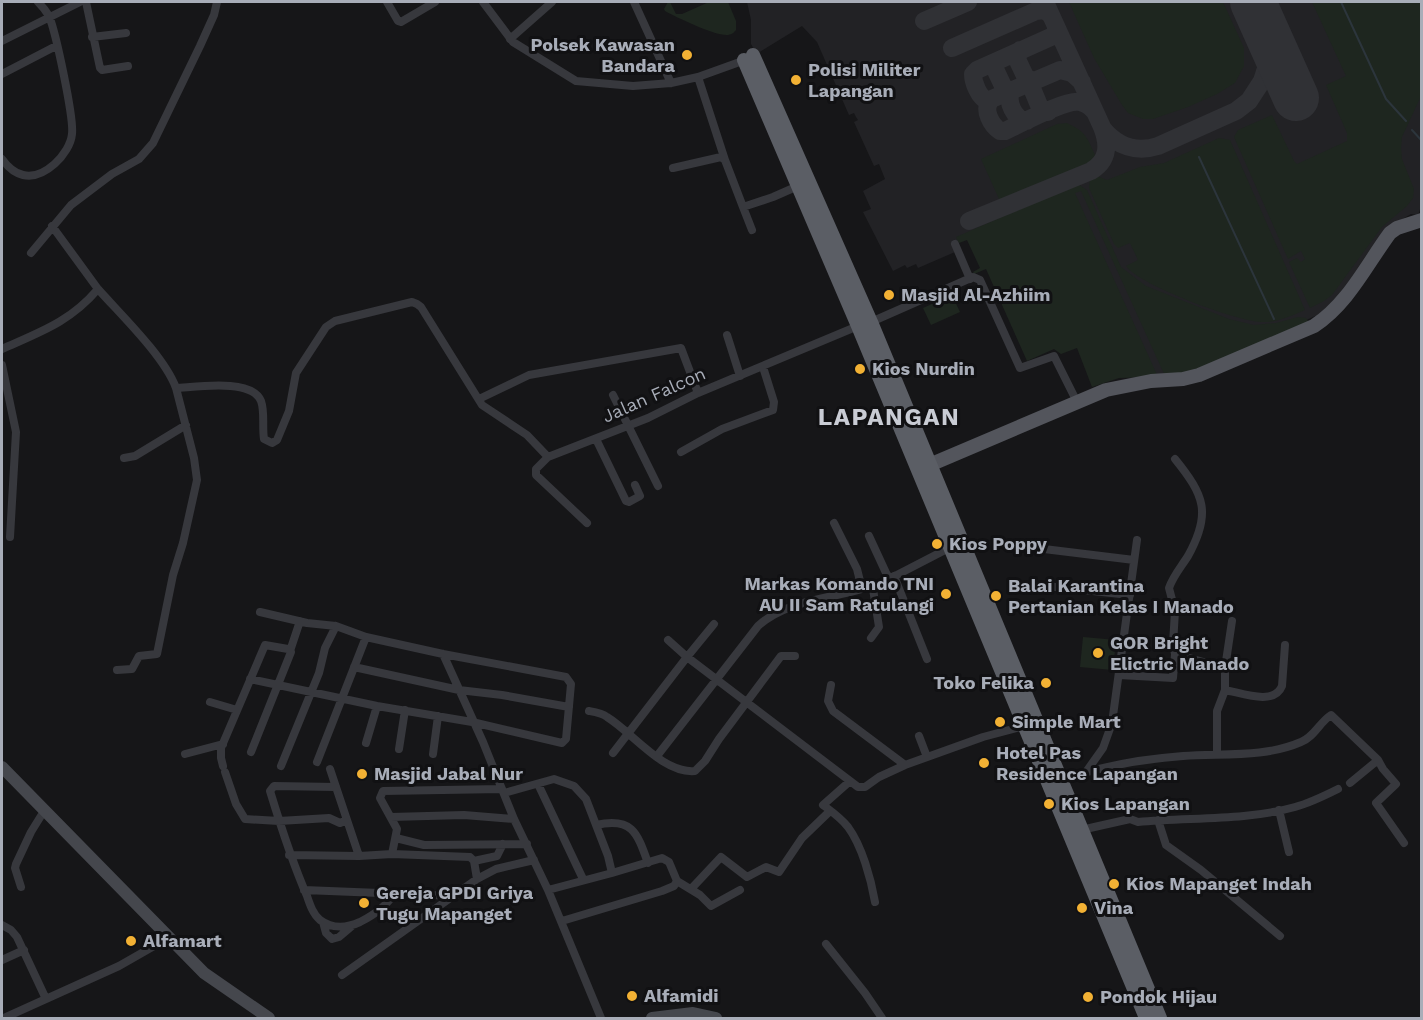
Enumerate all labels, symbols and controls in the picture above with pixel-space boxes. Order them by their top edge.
place label: Polsek Kawasan Bandara [530,34,676,76]
marker: Polsek Kawasan Bandara [680,48,694,62]
place label: Polisi Militer Lapangan [808,59,921,101]
marker: Polisi Militer Lapangan [789,73,803,87]
place label: Masjid Al-Azhiim [901,284,1050,305]
marker: Masjid Al-Azhiim [882,288,896,302]
place label: Kios Nurdin [872,358,975,379]
street label: Jalan Falcon [599,362,709,427]
marker: Kios Nurdin [853,362,867,376]
district label: LAPANGAN [818,403,960,431]
place label: Kios Poppy [949,533,1048,554]
marker: Kios Poppy [930,537,944,551]
place label: Markas Komando TNI AU II Sam Ratulangi [744,573,934,615]
place label: Balai Karantina Pertanian Kelas I Manado [1008,575,1234,617]
marker: Markas Komando TNI AU II Sam Ratulangi [939,587,953,601]
marker: Balai Karantina Pertanian Kelas I Manado [989,589,1003,603]
place label: GOR Bright Elictric Manado [1110,632,1249,674]
marker: GOR Bright Elictric Manado [1091,646,1105,660]
place label: Toko Felika [933,672,1035,693]
marker: Toko Felika [1039,676,1053,690]
place label: Simple Mart [1012,711,1121,732]
marker: Simple Mart [993,715,1007,729]
place label: Hotel Pas Residence Lapangan [996,742,1178,784]
marker: Hotel Pas Residence Lapangan [977,756,991,770]
place label: Masjid Jabal Nur [374,763,523,784]
marker: Masjid Jabal Nur [355,767,369,781]
place label: Kios Lapangan [1061,793,1190,814]
marker: Kios Lapangan [1042,797,1056,811]
place label: Kios Mapanget Indah [1126,873,1312,894]
marker: Kios Mapanget Indah [1107,877,1121,891]
place label: Gereja GPDI Griya Tugu Mapanget [376,882,534,924]
marker: Gereja GPDI Griya Tugu Mapanget [357,896,371,910]
place label: Vina [1094,897,1134,918]
marker: Vina [1075,901,1089,915]
place label: Alfamart [143,930,222,951]
marker: Alfamart [124,934,138,948]
place label: Alfamidi [644,985,718,1006]
place label: Pondok Hijau [1100,986,1217,1007]
marker: Alfamidi [625,989,639,1003]
marker: Pondok Hijau [1081,990,1095,1004]

